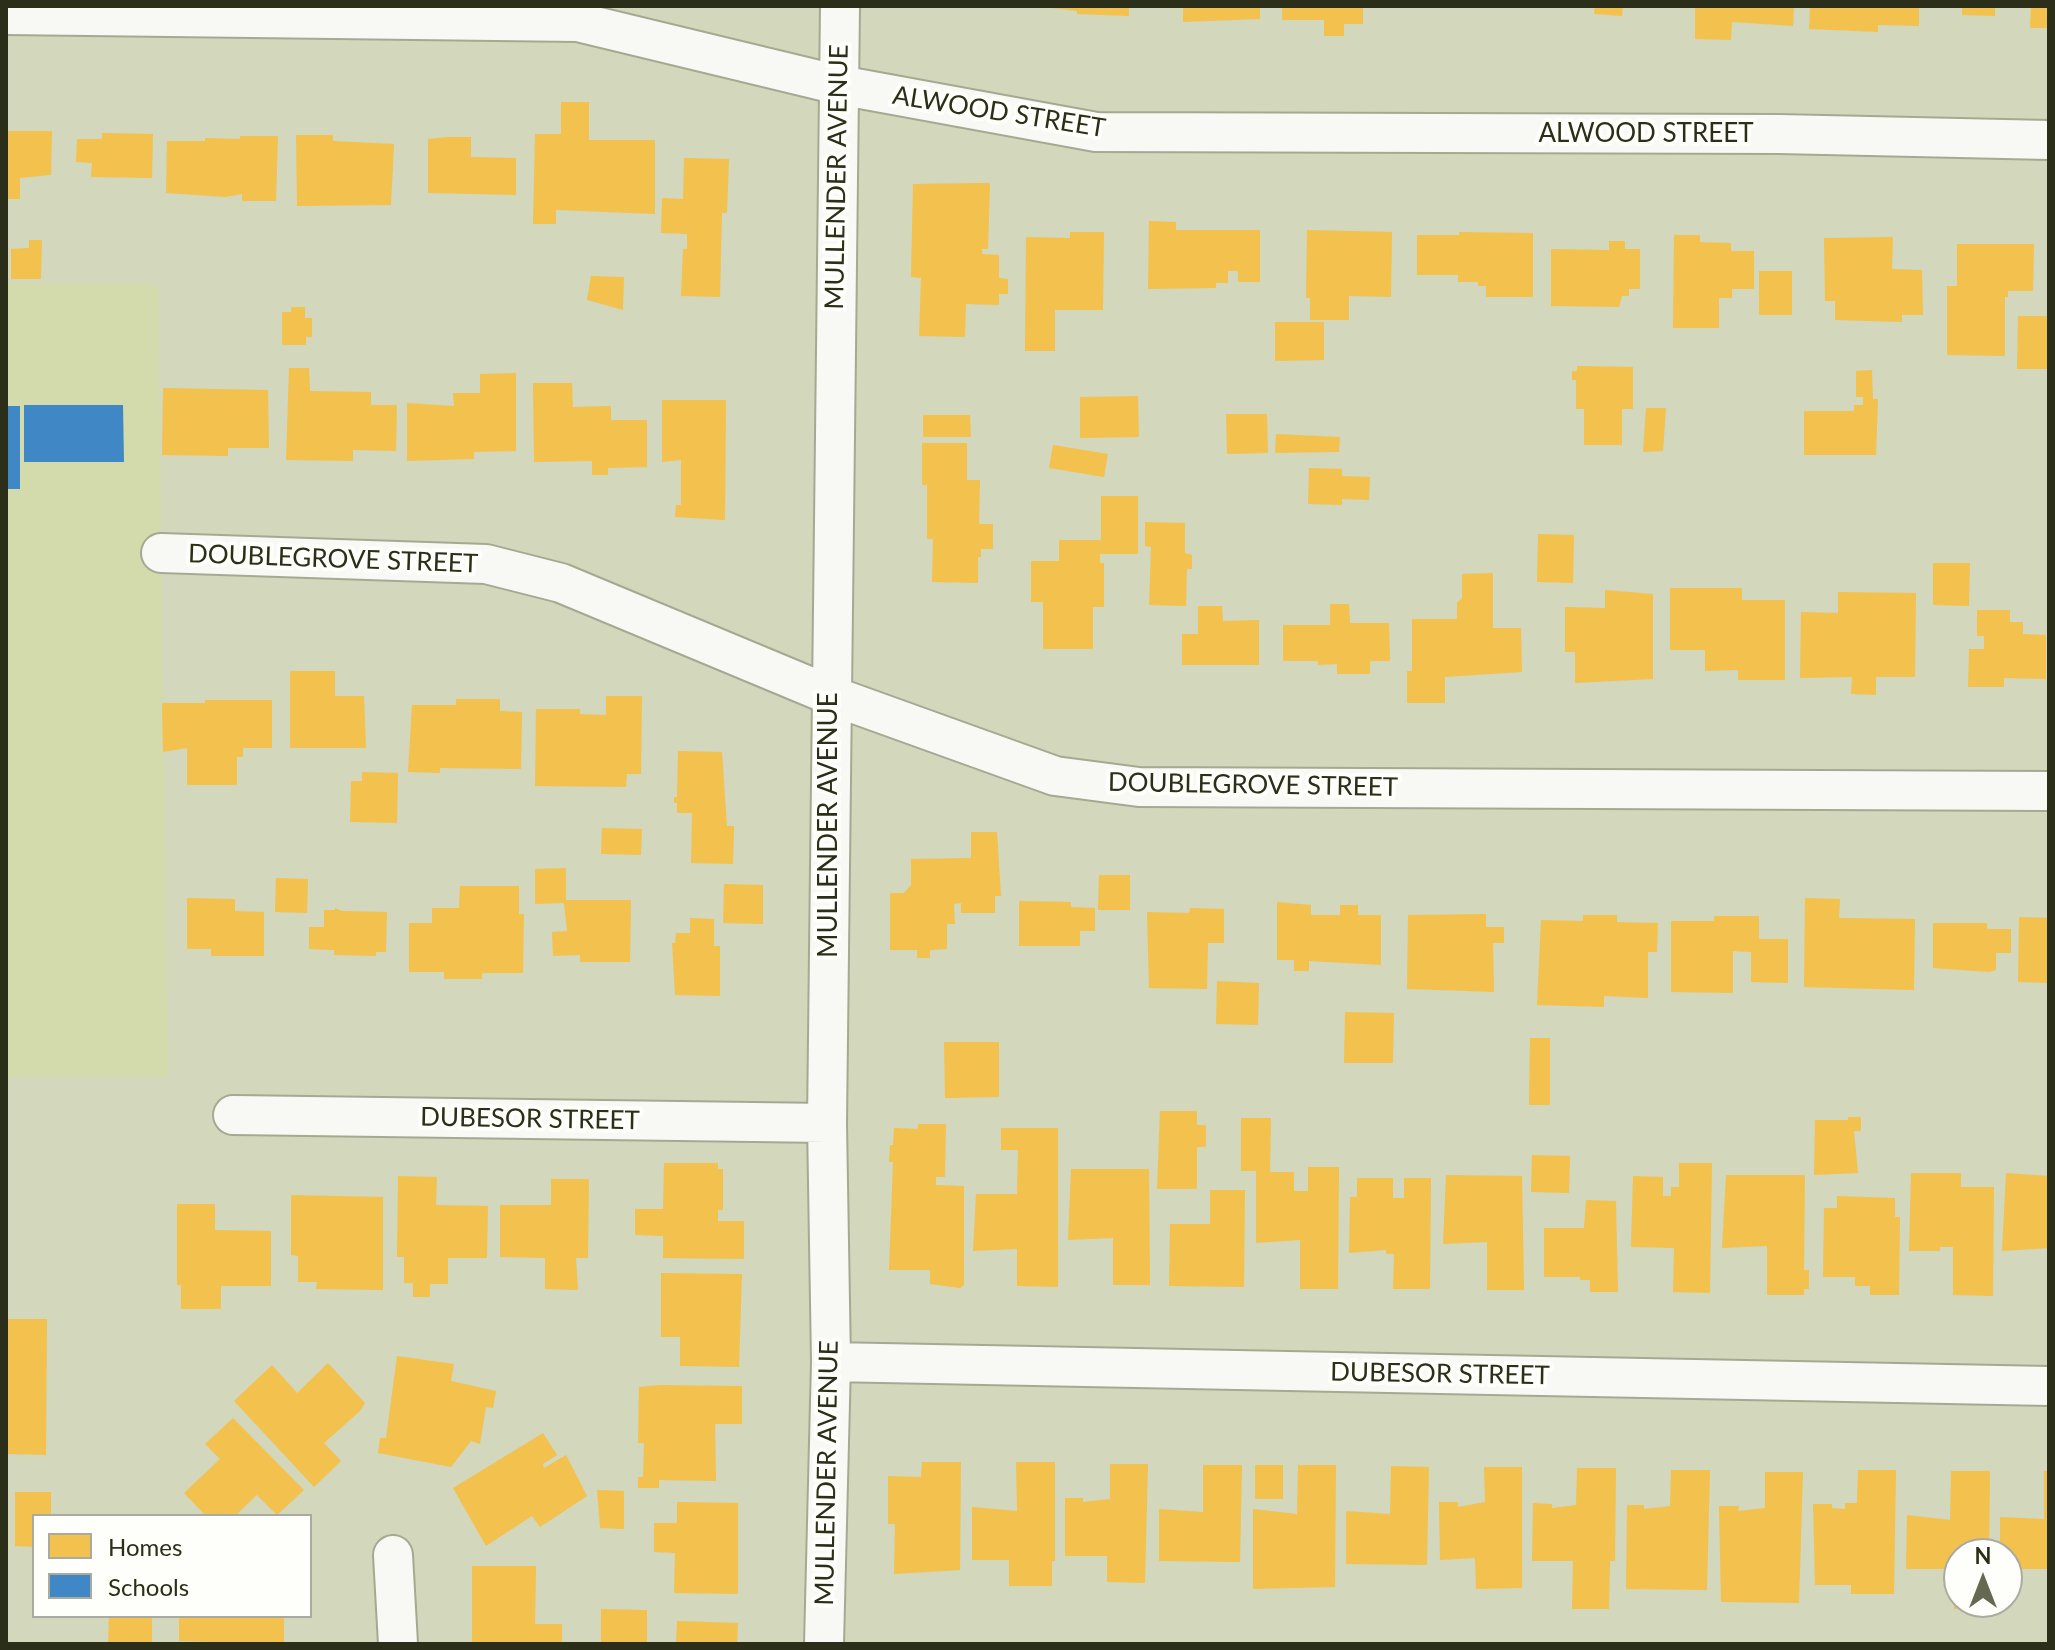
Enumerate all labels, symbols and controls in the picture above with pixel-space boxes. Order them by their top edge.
street label: MULLENDER AVENUE [819,44,855,310]
street label: ALWOOD STREET [890,80,1108,144]
street label: ALWOOD STREET [1538,118,1754,150]
street label: DOUBLEGROVE STREET [187,538,479,580]
street label: MULLENDER AVENUE [813,692,845,958]
street label: DOUBLEGROVE STREET [1108,767,1398,803]
street label: DUBESOR STREET [420,1101,640,1137]
street label: MULLENDER AVENUE [809,1340,845,1606]
street label: DUBESOR STREET [1330,1356,1550,1392]
legend [32,1514,312,1618]
text: Homes [108,1532,182,1561]
north arrow [1943,1538,2023,1618]
text: N [1975,1542,1991,1569]
text: Schools [108,1572,189,1601]

